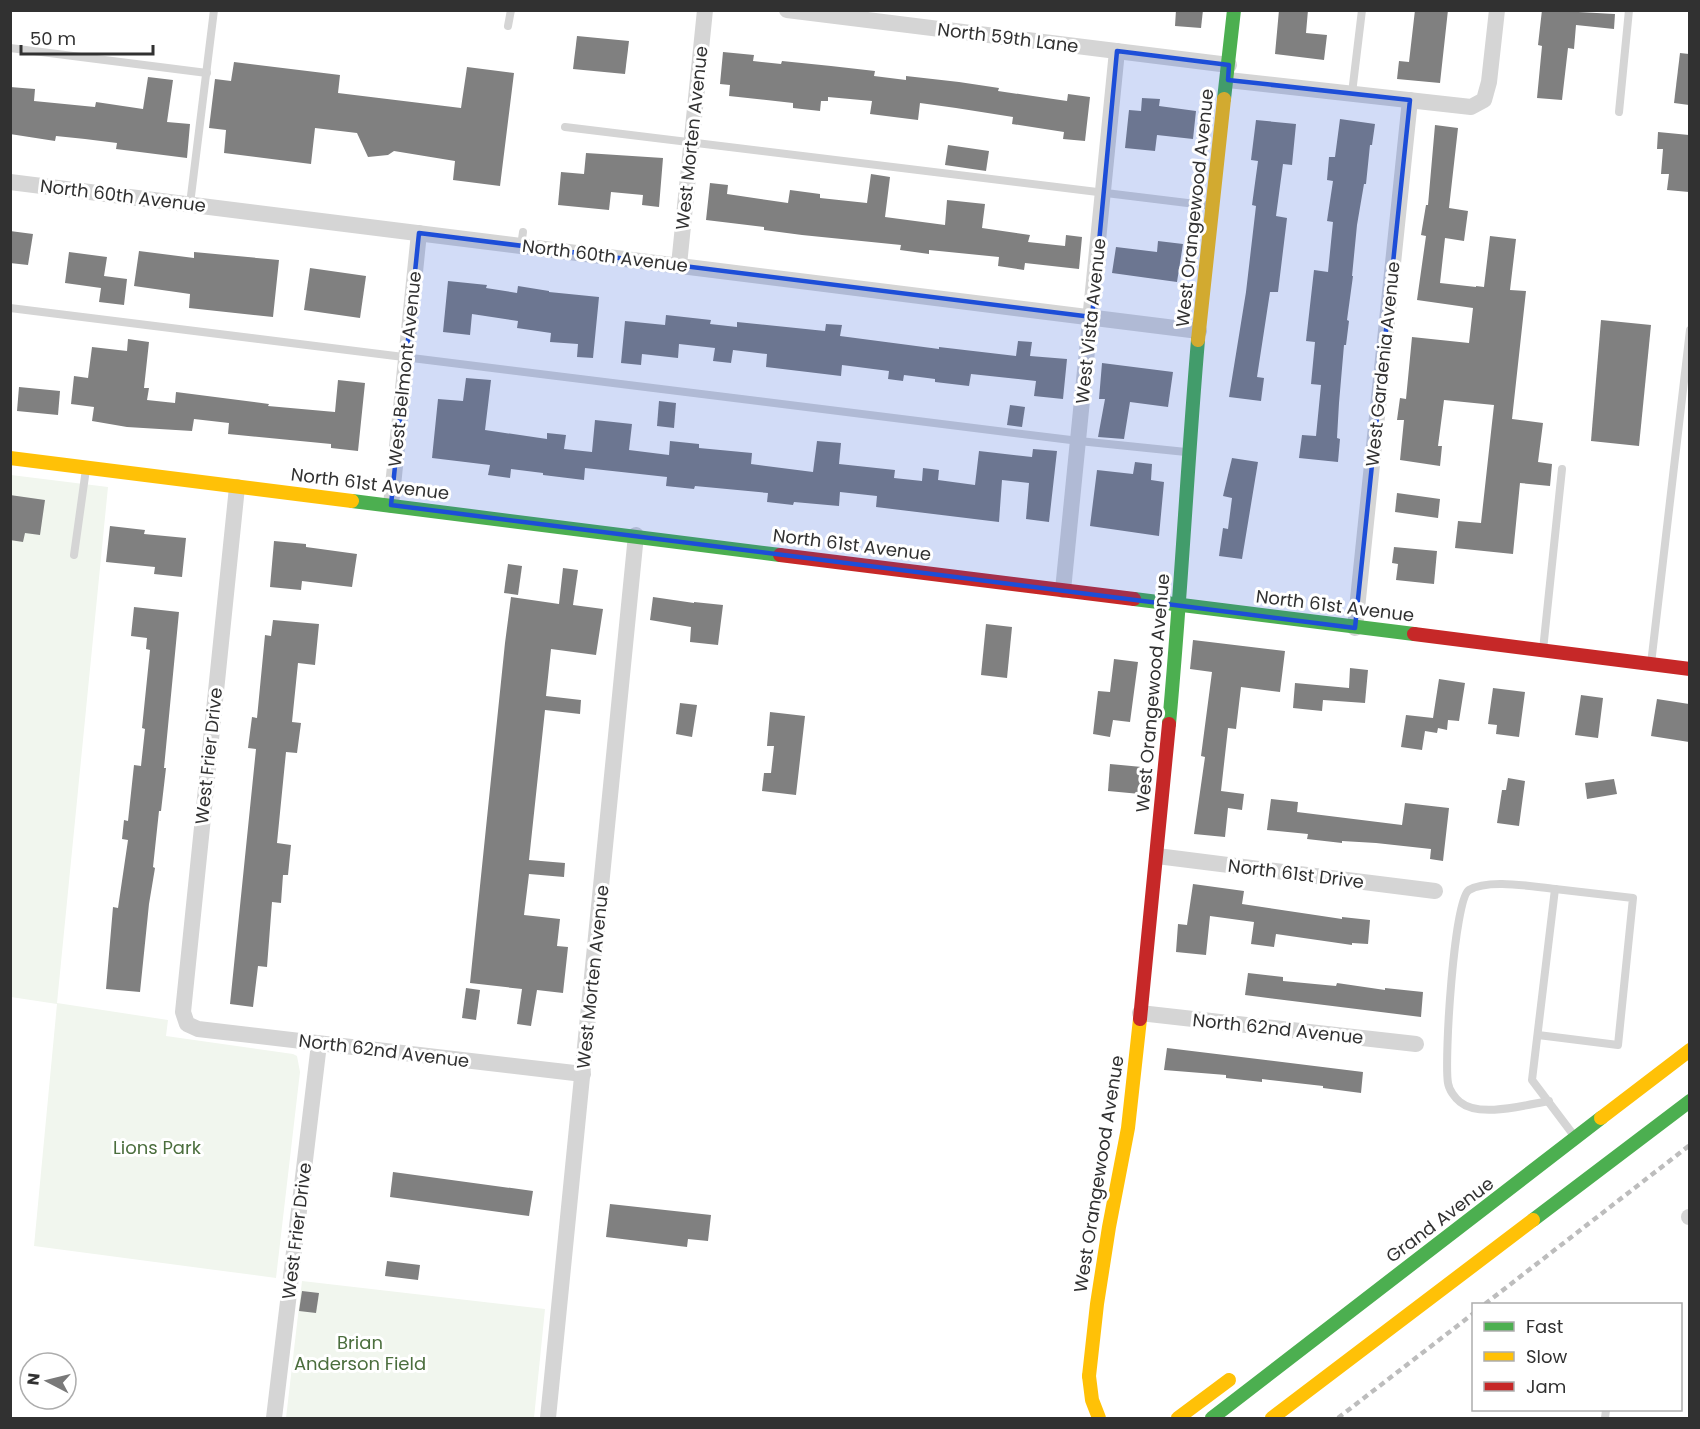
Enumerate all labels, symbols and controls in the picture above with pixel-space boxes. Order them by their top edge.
street label: North 59th Lane [936,16,1080,59]
scale bar [21,18,153,56]
text: 50 m [30,26,76,51]
street label: West Morten Avenue [669,45,714,231]
street label: West Orangewood Avenue [1170,87,1219,328]
street label: North 60th Avenue [39,173,207,218]
street label: North 60th Avenue [521,233,689,278]
street label: West Vista Avenue [1069,237,1112,405]
street label: West Gardenia Avenue [1359,260,1406,468]
street label: West Belmont Avenue [382,270,427,468]
street label: North 61st Avenue [289,461,451,506]
street label: North 61st Avenue [771,522,933,567]
street label: West Orangewood Avenue [1130,572,1175,813]
street label: North 61st Avenue [1254,583,1416,628]
street label: West Frier Drive [189,686,228,826]
street label: North 61st Drive [1227,853,1365,894]
street label: West Morten Avenue [570,884,615,1070]
street label: North 62nd Avenue [1191,1007,1365,1050]
street label: North 62nd Avenue [297,1028,471,1073]
street label: West Orangewood Avenue [1067,1054,1130,1294]
park label: Lions Park [113,1135,202,1160]
street label: West Frier Drive [276,1161,317,1301]
street label: Grand Avenue [1381,1171,1499,1268]
legend [1472,1303,1682,1411]
text: Fast [1526,1314,1563,1339]
park label: Brian Anderson Field [294,1330,426,1376]
text: Slow [1526,1344,1568,1369]
north arrow [18,1351,78,1411]
text: N [21,1372,46,1387]
text: Jam [1526,1374,1566,1399]

